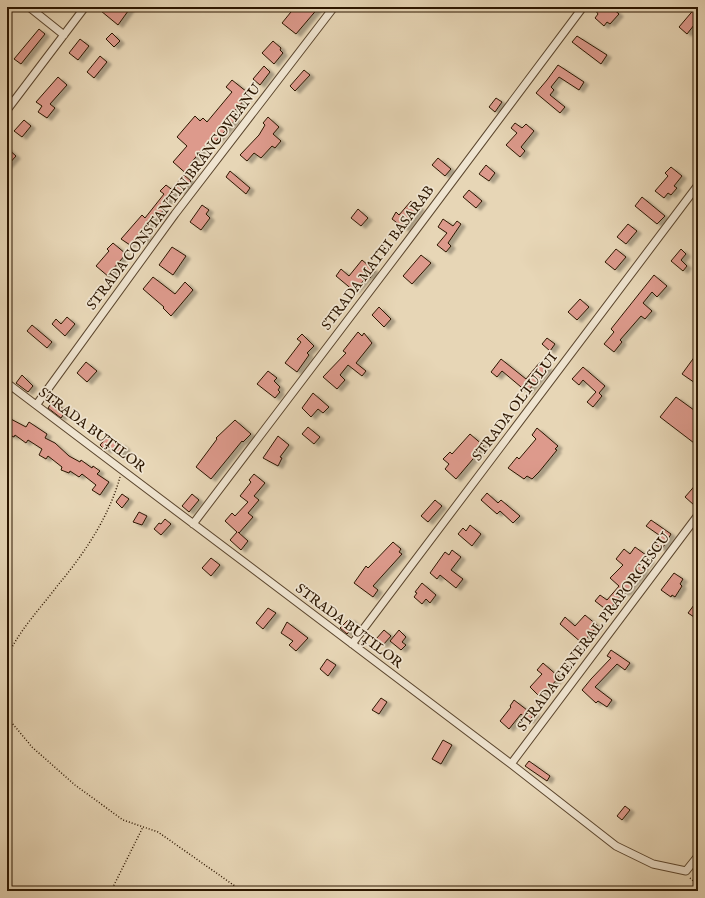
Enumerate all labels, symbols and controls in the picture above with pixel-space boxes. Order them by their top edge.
street label: STRADA CONSTANTIN BRÂNCOVEANU [82,79,265,314]
street label: STRADA MATEI BASARAB [318,182,438,334]
street label: STRADA OLTULUI [468,349,562,465]
street label: STRADA BUȚILOR [35,384,150,477]
street label: STRADA GENERAL PRAPORGESCU [513,529,675,735]
street label: STRADA BUȚILOR [292,580,407,673]

